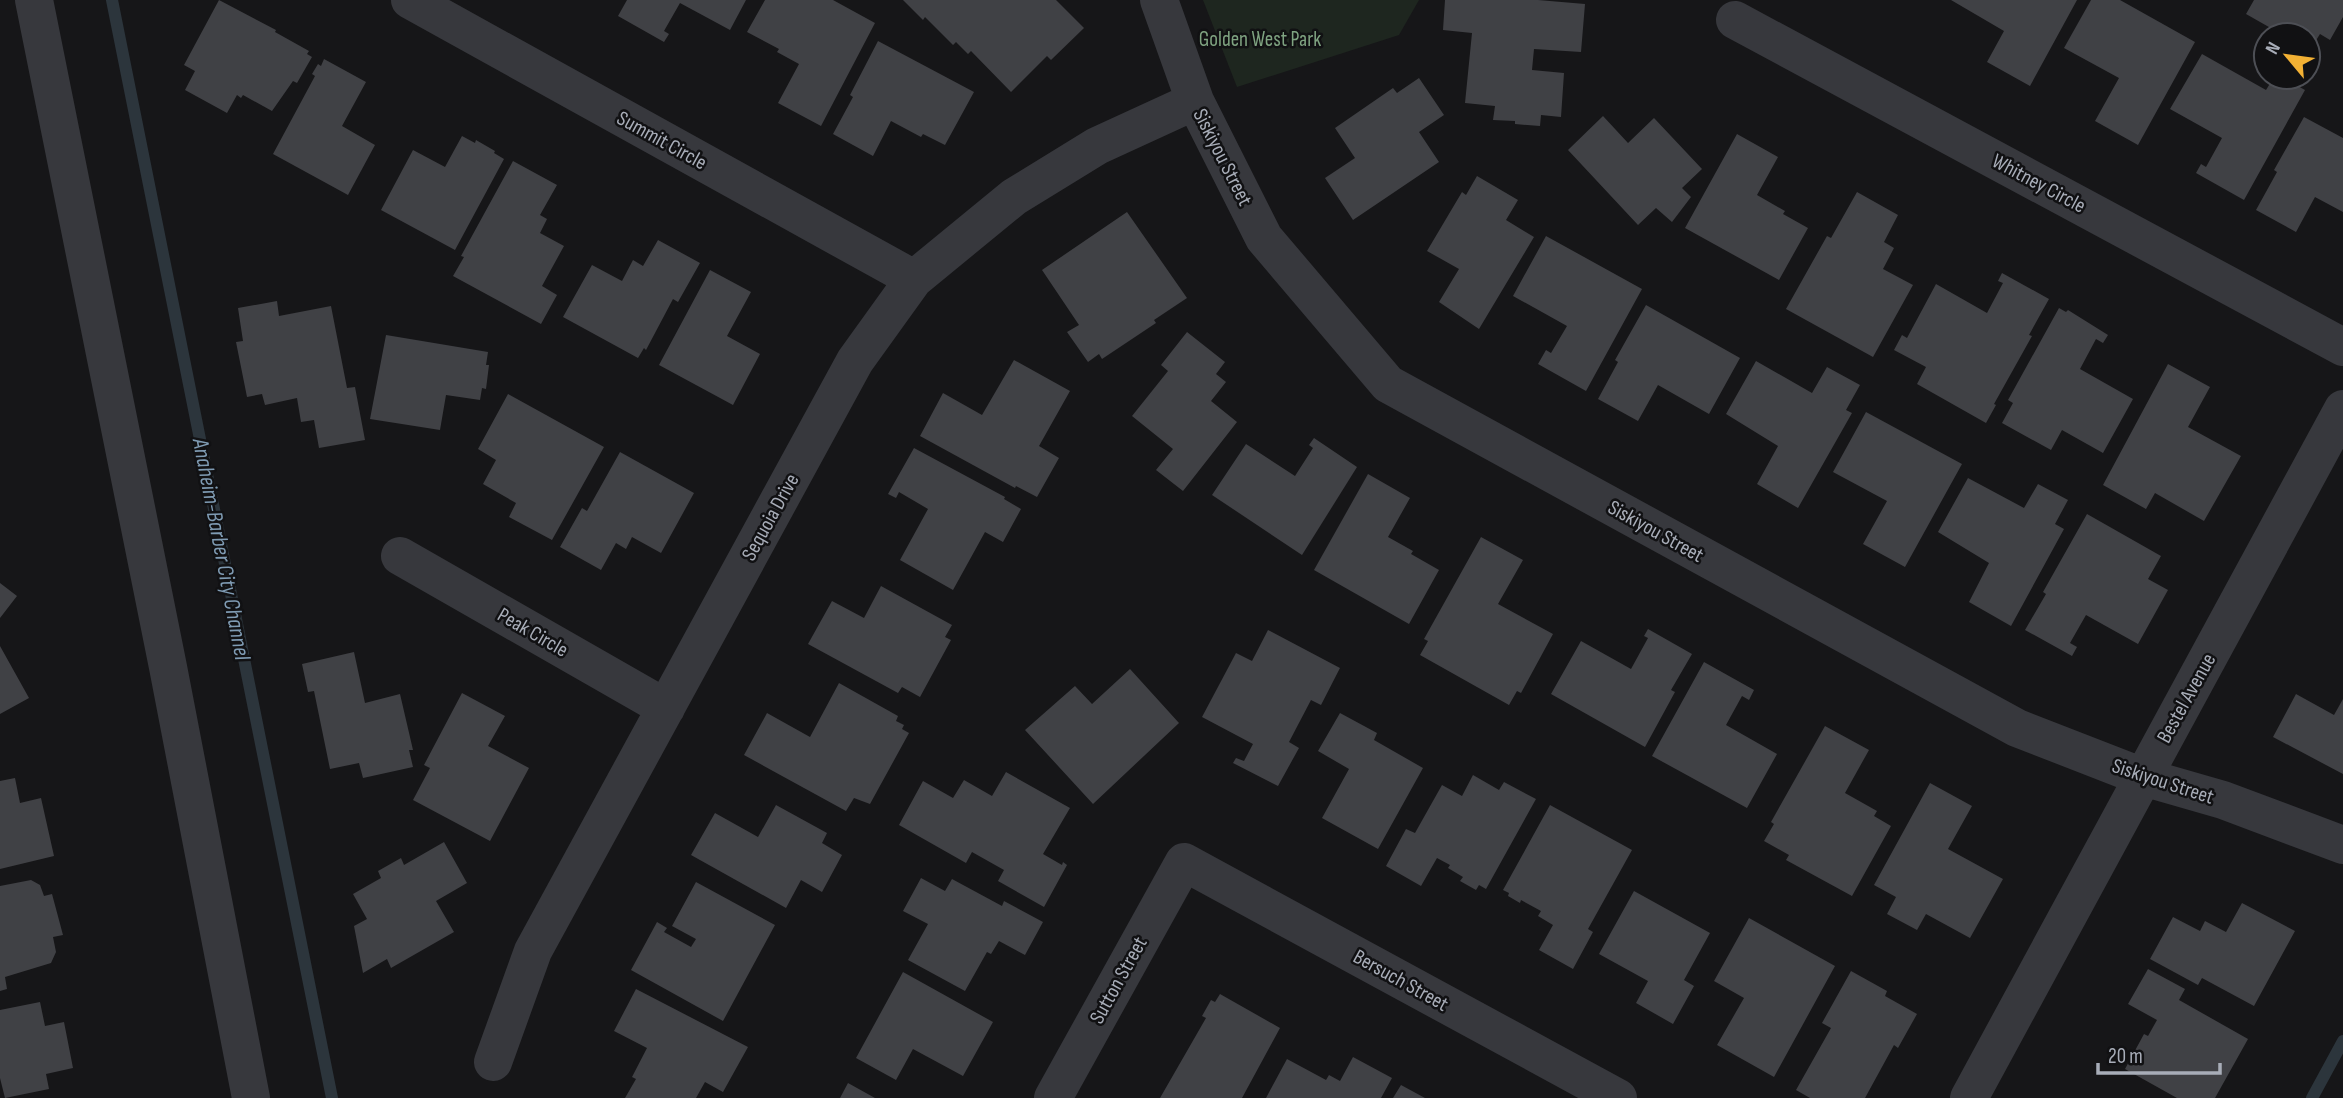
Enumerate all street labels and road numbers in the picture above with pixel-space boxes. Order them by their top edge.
street label: Siskiyou Street [1187,105,1258,210]
street label: Summit Circle [612,106,711,175]
street label: Whitney Circle [1988,148,2090,218]
street label: Sequoia Drive [736,469,805,565]
street label: Siskiyou Street [1604,495,1708,568]
street label: Peak Circle [493,602,572,663]
street label: Bestel Avenue [2152,649,2221,747]
street label: Siskiyou Street [2109,753,2217,810]
street label: Sutton Street [1084,932,1153,1028]
street label: Bersuch Street [1349,944,1453,1017]

